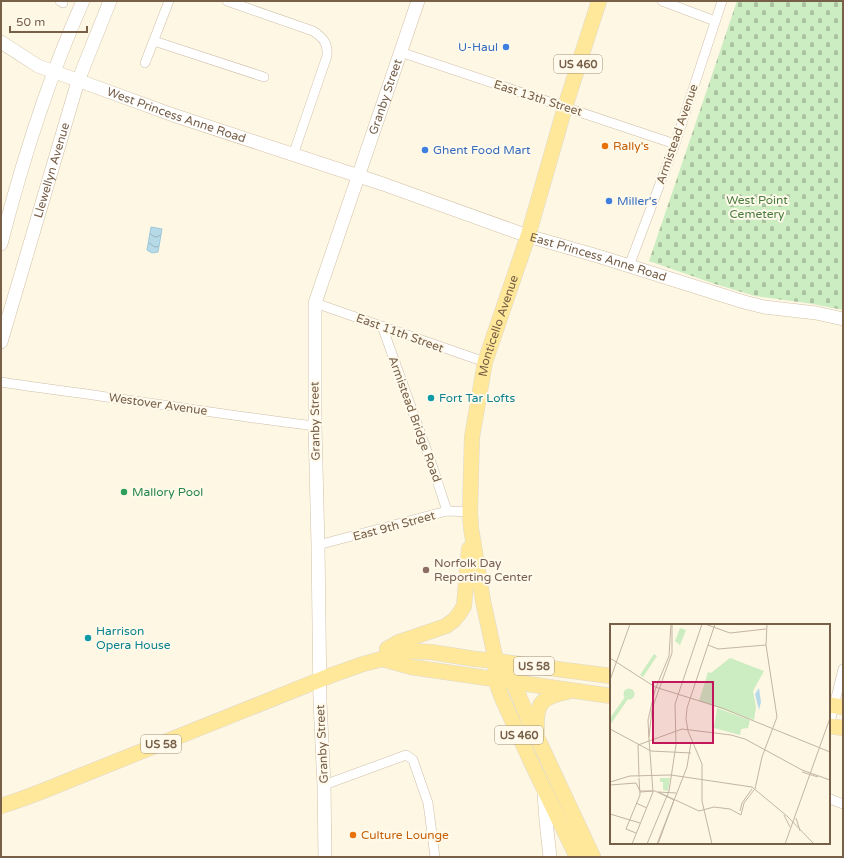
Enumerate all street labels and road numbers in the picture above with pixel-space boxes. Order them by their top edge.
road number: US 460 [554,55,602,73]
street label: Granby Street [366,57,405,137]
street label: East 13th Street [492,77,584,119]
street label: Armistead Avenue [653,82,701,186]
street label: West Princess Anne Road [105,85,248,145]
street label: Llewellyn Avenue [31,121,72,220]
street label: East Princess Anne Road [528,230,668,284]
street label: Monticello Avenue [476,273,521,378]
street label: East 11th Street [354,311,446,355]
street label: Armistead Bridge Road [386,354,444,484]
street label: Granby Street [307,381,323,461]
street label: Westover Avenue [108,390,208,418]
street label: East 9th Street [351,508,437,544]
road number: US 58 [514,657,554,675]
street label: Granby Street [313,704,331,784]
road number: US 460 [495,726,543,744]
road number: US 58 [141,735,181,753]

